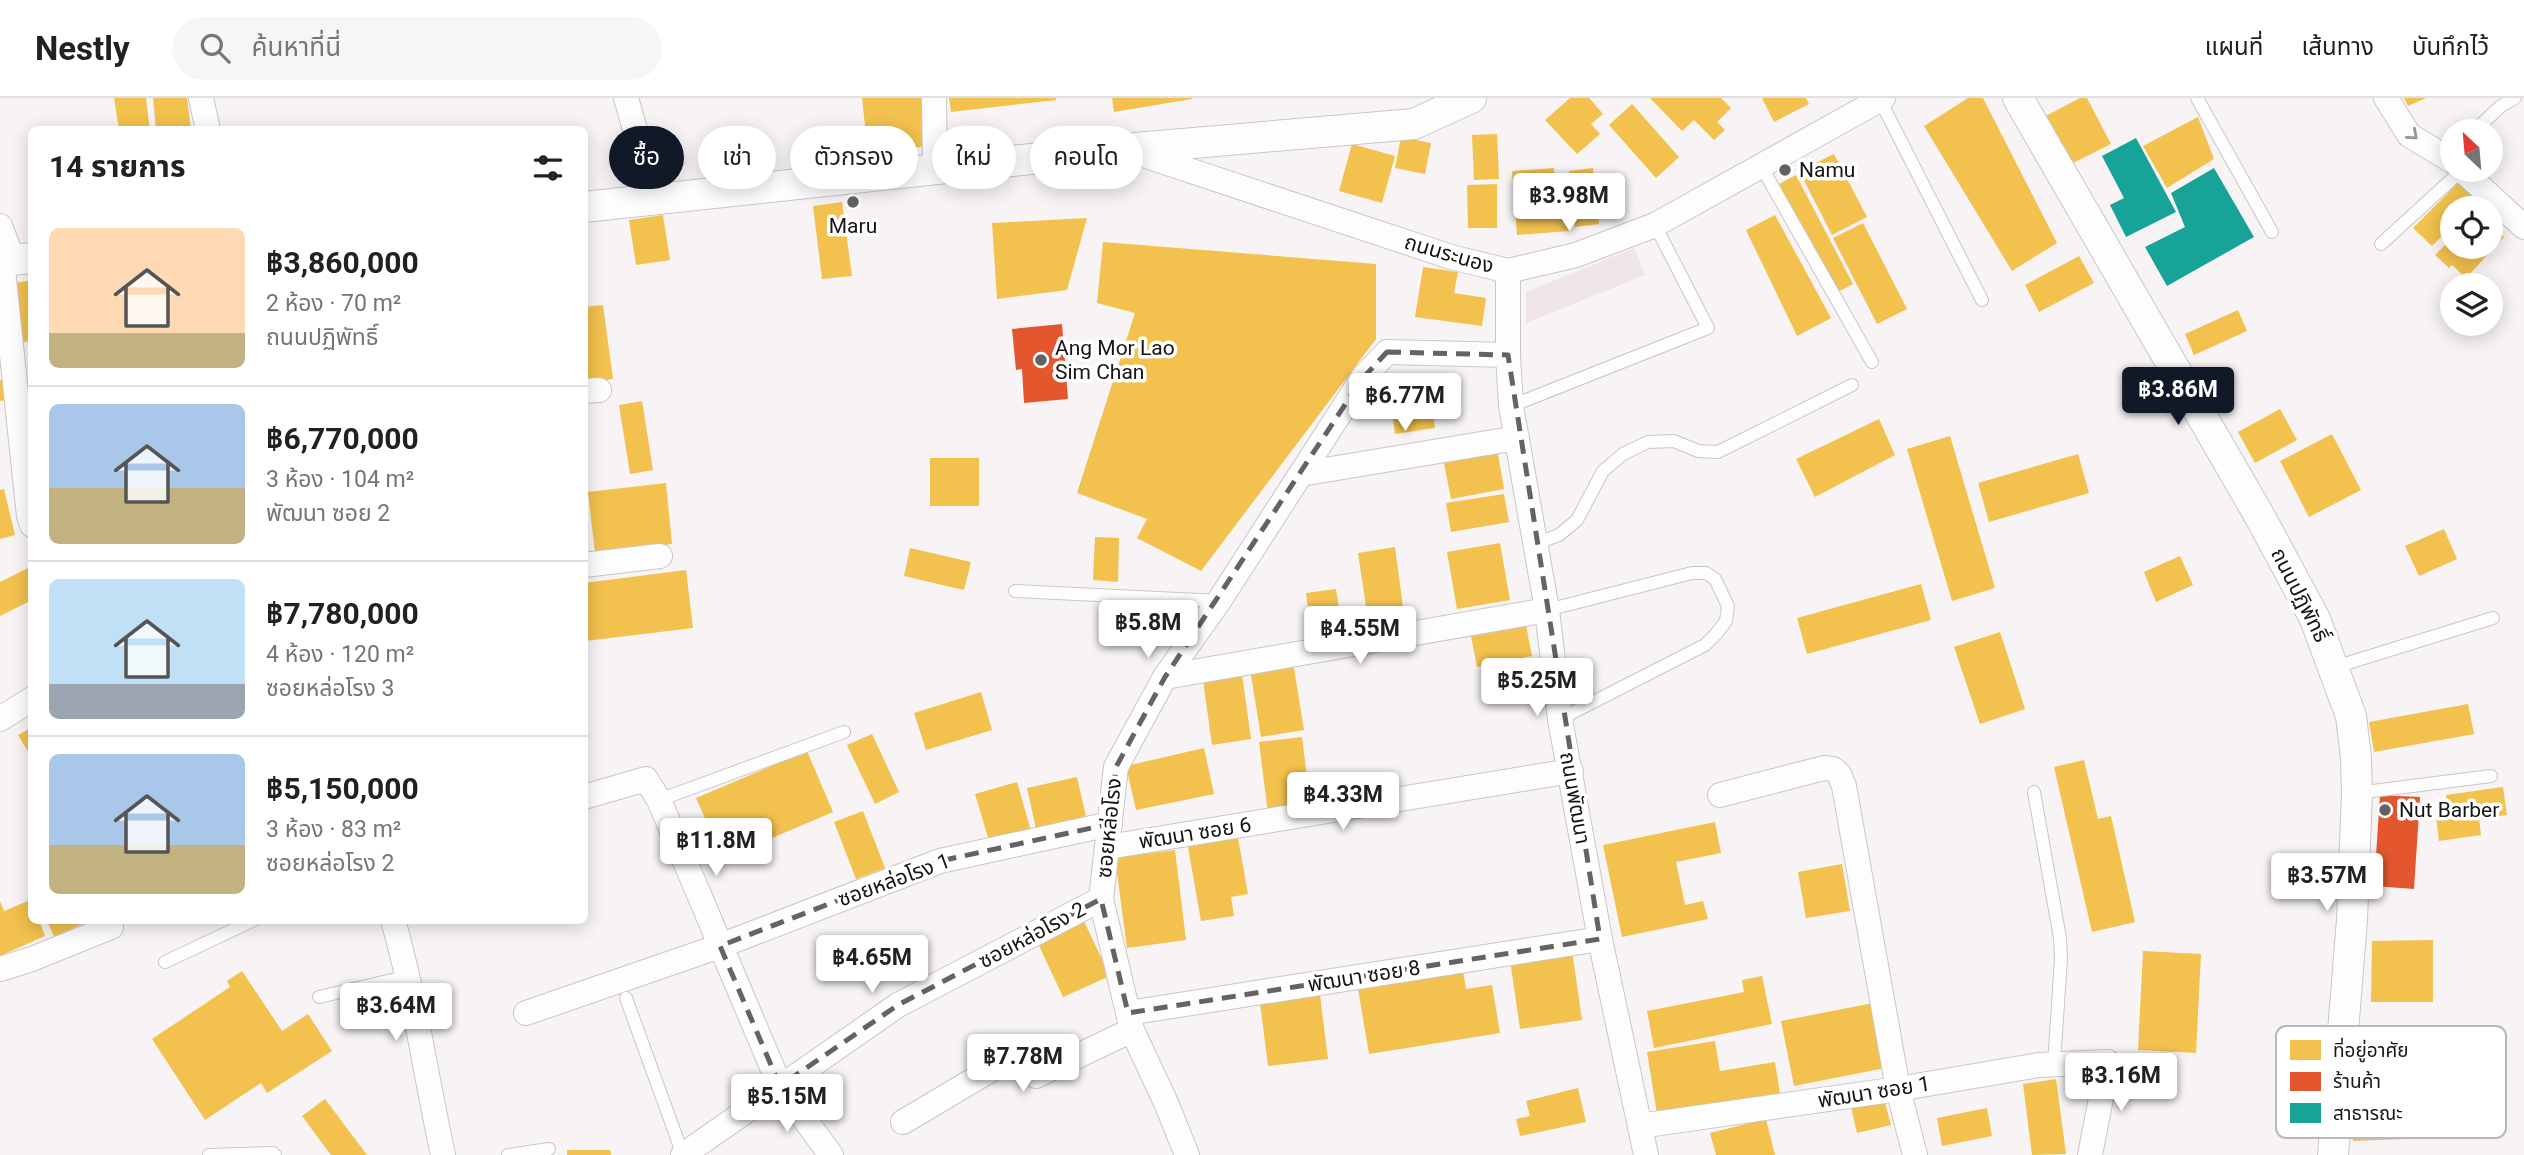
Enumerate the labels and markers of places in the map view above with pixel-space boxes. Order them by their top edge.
place label: Namu [1799,158,1855,182]
marker: Namu [1777,162,1793,178]
pin: ฿3.98M [1512,174,1626,233]
marker: Maru [845,194,861,210]
place label: Maru [829,214,877,238]
place label: Ang Mor Lao Sim Chan [1055,336,1175,384]
marker: Ang Mor Lao Sim Chan [1033,352,1049,368]
pin: ฿3.86M [2121,368,2235,427]
pin: ฿6.77M [1348,374,1462,433]
pin: ฿5.8M [1099,601,1197,660]
pin: ฿4.55M [1303,606,1417,666]
pin: ฿5.25M [1480,658,1594,718]
pin: ฿4.33M [1286,772,1400,832]
place label: Nut Barber [2399,798,2499,822]
marker: Nut Barber [2377,802,2393,818]
pin: ฿11.8M [659,818,773,878]
pin: ฿3.57M [2270,854,2384,913]
pin: ฿4.65M [815,936,929,995]
pin: ฿3.64M [339,984,453,1043]
pin: ฿7.78M [966,1034,1080,1094]
pin: ฿3.16M [2064,1054,2178,1113]
pin: ฿5.15M [730,1074,844,1134]

